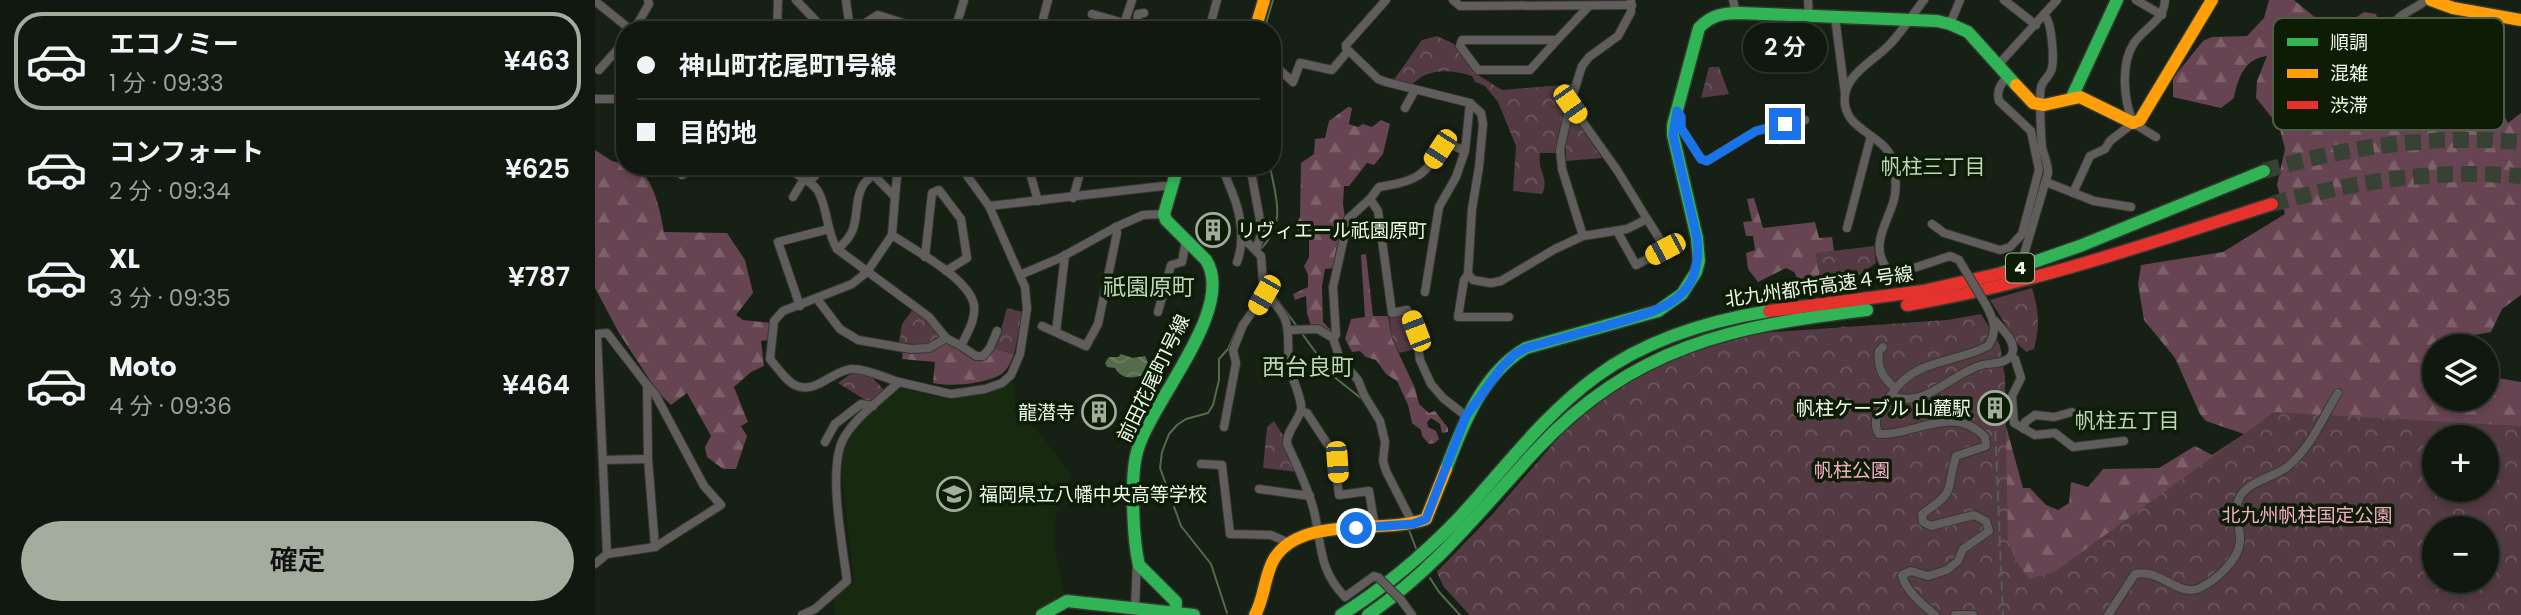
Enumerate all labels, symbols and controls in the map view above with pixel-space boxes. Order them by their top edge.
legend [2273,18,2504,130]
callout: 2 分 [1743,23,1827,72]
text: エコノミー [109,26,239,62]
text: 順調 [2330,29,2368,56]
icon: car [25,30,88,93]
text: 2 分 [1764,31,1806,63]
text: ¥463 [504,43,570,79]
text: 神山町花尾町1号線 [679,48,897,84]
text: 混雑 [2330,60,2368,87]
text: 1 分 · 09:33 [109,67,224,99]
car [1550,81,1591,127]
text: 渋滞 [2330,92,2368,119]
route end [1769,108,1801,140]
text: 目的地 [679,115,757,151]
car [1420,126,1461,172]
text: コンフォート [109,134,264,170]
icon: car [25,138,88,201]
text: ¥625 [505,151,570,187]
district label: 帆柱三丁目 [1881,152,1986,181]
text: 2 分 · 09:34 [109,175,230,207]
building icon: リヴィエール祇園原町 [1194,211,1232,249]
place label: リヴィエール祇園原町 [1237,217,1427,244]
car [1642,230,1689,268]
text: XL [109,241,140,277]
icon: car [25,246,88,309]
road number: 4 [2006,254,2034,282]
text: ¥787 [508,259,570,295]
street label: 北九州都市高速４号線 [1723,260,1915,313]
district label: 祇園原町 [1103,271,1195,303]
car [1245,272,1284,318]
text: 3 分 · 09:35 [109,282,231,314]
car [1399,308,1434,354]
street label: 前田花尾町1号線 [1111,310,1196,447]
map controls [2422,334,2499,593]
button: layers [2422,334,2499,411]
text: Moto [109,349,177,385]
district label: 西台良町 [1262,351,1354,383]
icon: car [25,354,88,417]
text: ¥464 [502,367,570,403]
building icon: 帆柱ケーブル 山麓駅 [1976,389,2014,427]
text: 4 分 · 09:36 [109,390,232,422]
building icon: 龍潜寺 [1080,393,1118,431]
place label: 帆柱ケーブル 山麓駅 [1796,395,1971,422]
place label: 龍潜寺 [1018,399,1075,426]
district label: 帆柱五丁目 [2075,406,2180,435]
button: + [2422,425,2499,502]
car [1326,440,1349,484]
park label: 帆柱公園 [1814,457,1890,484]
school or university icon: 福岡県立八幡中央高等学校 [935,475,973,513]
place label: 福岡県立八幡中央高等学校 [979,481,1207,508]
park label: 北九州帆柱国定公園 [2221,502,2393,529]
route start [1340,512,1372,544]
button: − [2422,516,2499,593]
button: 確定 [21,521,574,601]

